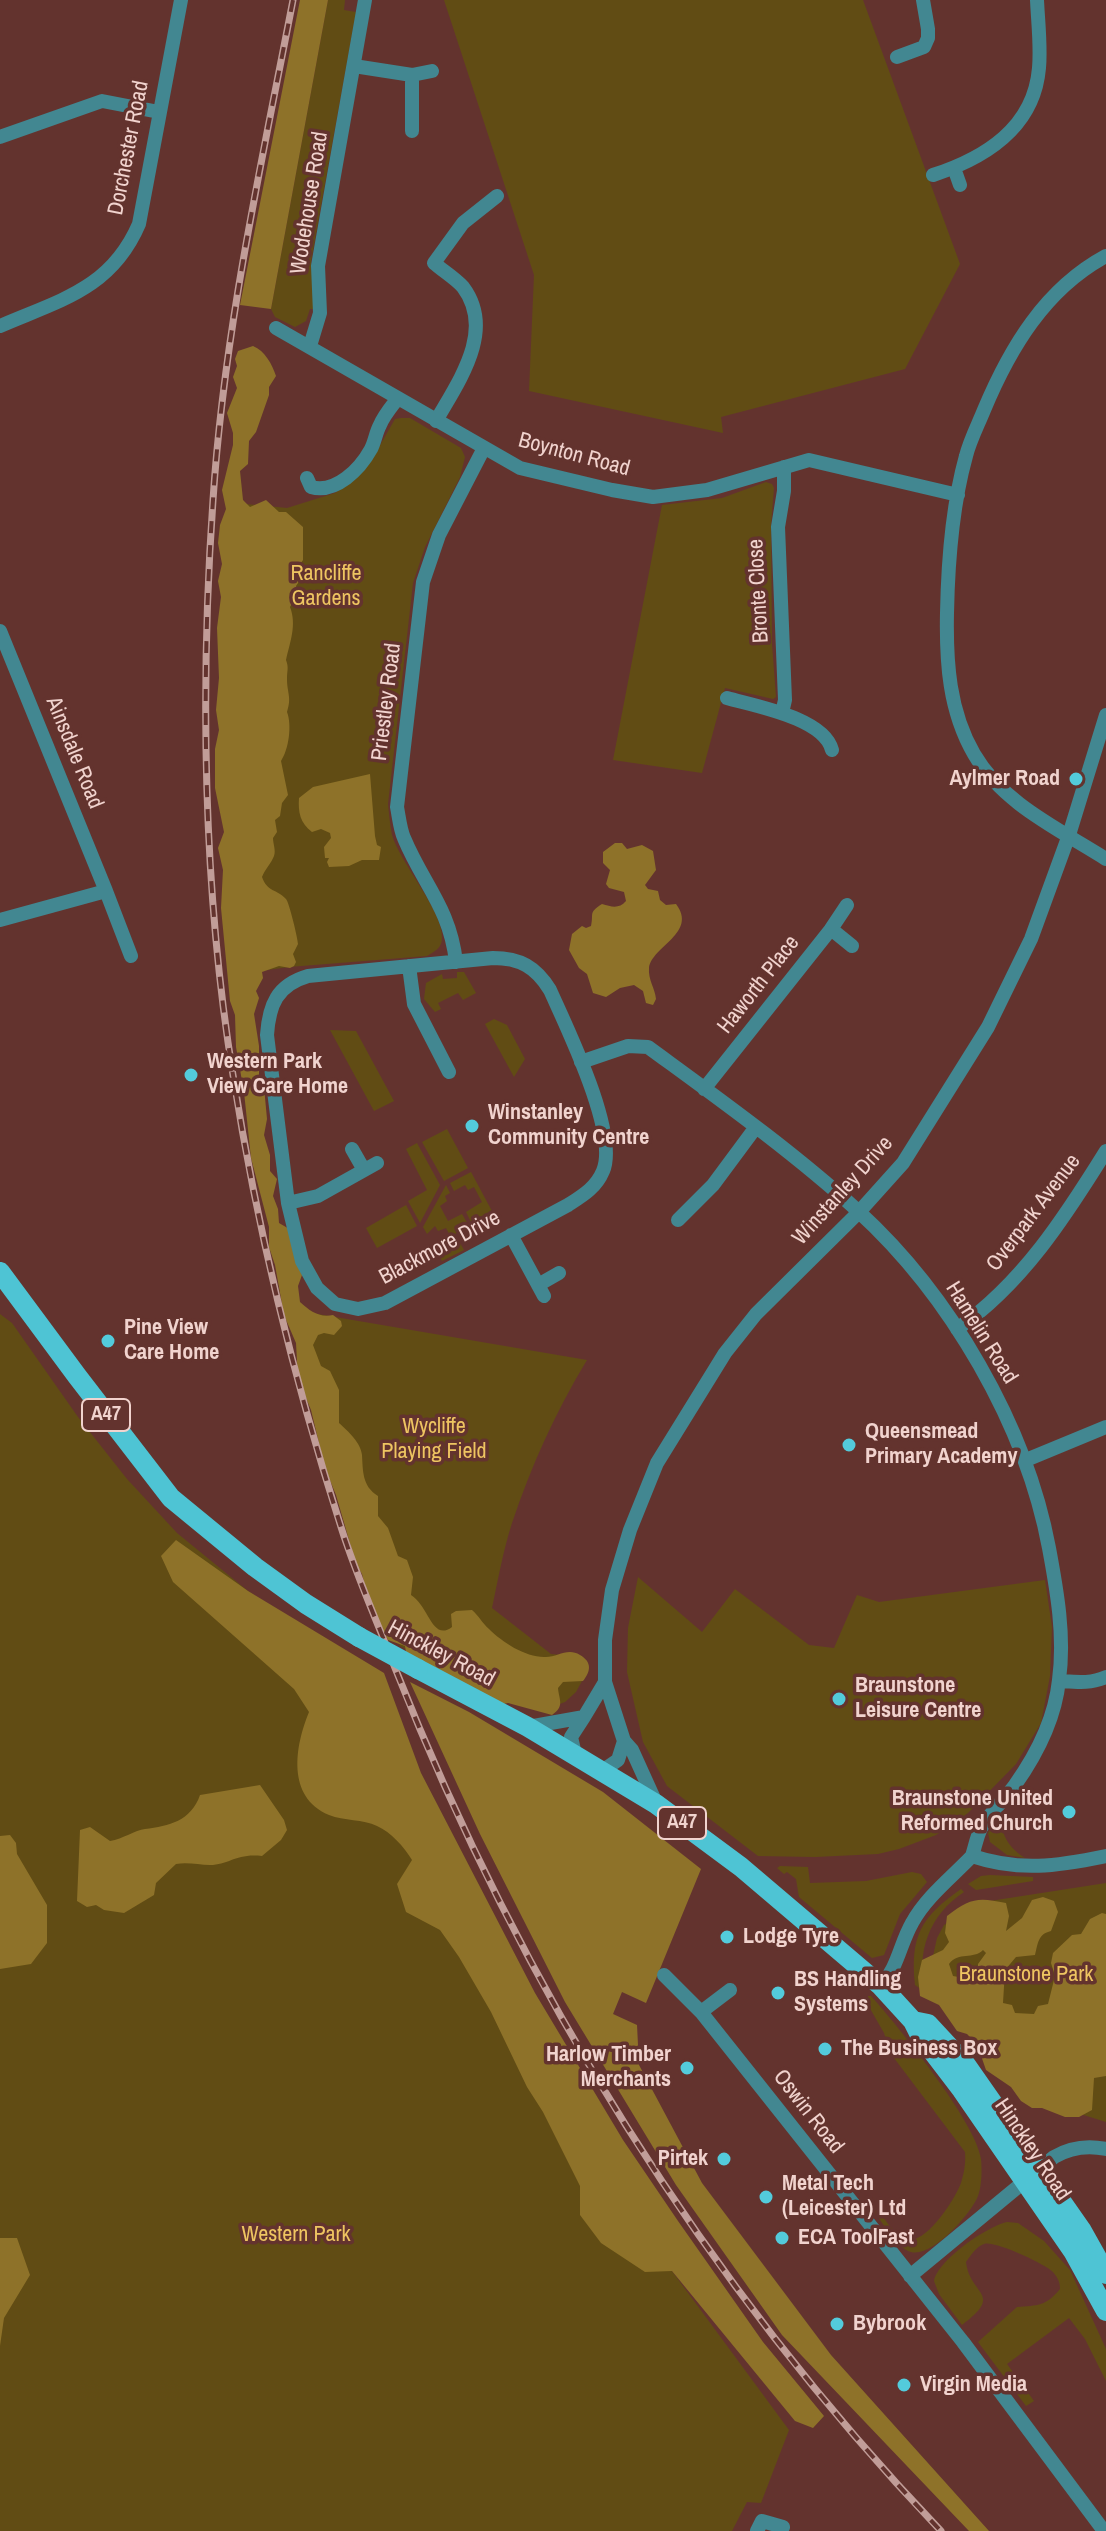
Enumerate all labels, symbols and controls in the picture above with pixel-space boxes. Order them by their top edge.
street label: Dorchester Road [103,79,155,217]
street label: Wodehouse Road [286,130,334,276]
street label: Boynton Road [515,427,633,483]
street label: Bronte Close [743,538,775,644]
park label: Rancliffe Gardens [291,561,361,612]
street label: Priestley Road [367,642,407,762]
street label: Ainsdale Road [40,693,108,813]
place label: Aylmer Road [949,766,1060,792]
marker: Aylmer Road [1067,770,1085,788]
street label: Haworth Place [712,931,806,1039]
place label: Western Park View Care Home [207,1049,348,1100]
marker: Western Park View Care Home [182,1066,200,1084]
place label: Winstanley Community Centre [488,1100,649,1152]
marker: Winstanley Community Centre [463,1117,481,1135]
street label: Winstanley Drive [787,1131,899,1251]
street label: Overpark Avenue [981,1149,1087,1277]
street label: Blackmore Drive [375,1205,505,1291]
street label: Hamelin Road [939,1277,1023,1389]
place label: Pine View Care Home [124,1315,219,1366]
marker: Pine View Care Home [99,1332,117,1350]
road number: A47 [82,1399,130,1431]
park label: Wycliffe Playing Field [381,1414,487,1466]
place label: Queensmead Primary Academy [865,1419,1017,1470]
marker: Queensmead Primary Academy [840,1436,858,1454]
street label: Hinckley Road [383,1615,499,1693]
place label: Braunstone Leisure Centre [855,1673,981,1724]
marker: Braunstone Leisure Centre [830,1690,848,1708]
place label: Braunstone United Reformed Church [892,1786,1053,1838]
marker: Braunstone United Reformed Church [1060,1803,1078,1821]
road number: A47 [658,1807,706,1839]
place label: Lodge Tyre [743,1924,839,1950]
marker: Lodge Tyre [718,1928,736,1946]
park label: Braunstone Park [959,1962,1093,1988]
place label: BS Handling Systems [794,1967,901,2018]
marker: BS Handling Systems [769,1984,787,2002]
place label: The Business Box [841,2036,997,2062]
marker: The Business Box [816,2040,834,2058]
place label: Harlow Timber Merchants [546,2042,671,2094]
marker: Harlow Timber Merchants [678,2059,696,2077]
street label: Oswin Road [767,2065,849,2159]
street label: Hinckley Road [988,2094,1076,2206]
place label: Pirtek [658,2146,708,2172]
marker: Pirtek [715,2150,733,2168]
place label: Metal Tech (Leicester) Ltd [782,2171,906,2222]
marker: Metal Tech (Leicester) Ltd [757,2188,775,2206]
park label: Western Park [242,2222,350,2248]
place label: ECA ToolFast [798,2225,914,2251]
marker: ECA ToolFast [773,2229,791,2247]
place label: Bybrook [853,2311,926,2337]
marker: Bybrook [828,2315,846,2333]
place label: Virgin Media [920,2372,1027,2398]
marker: Virgin Media [895,2376,913,2394]

